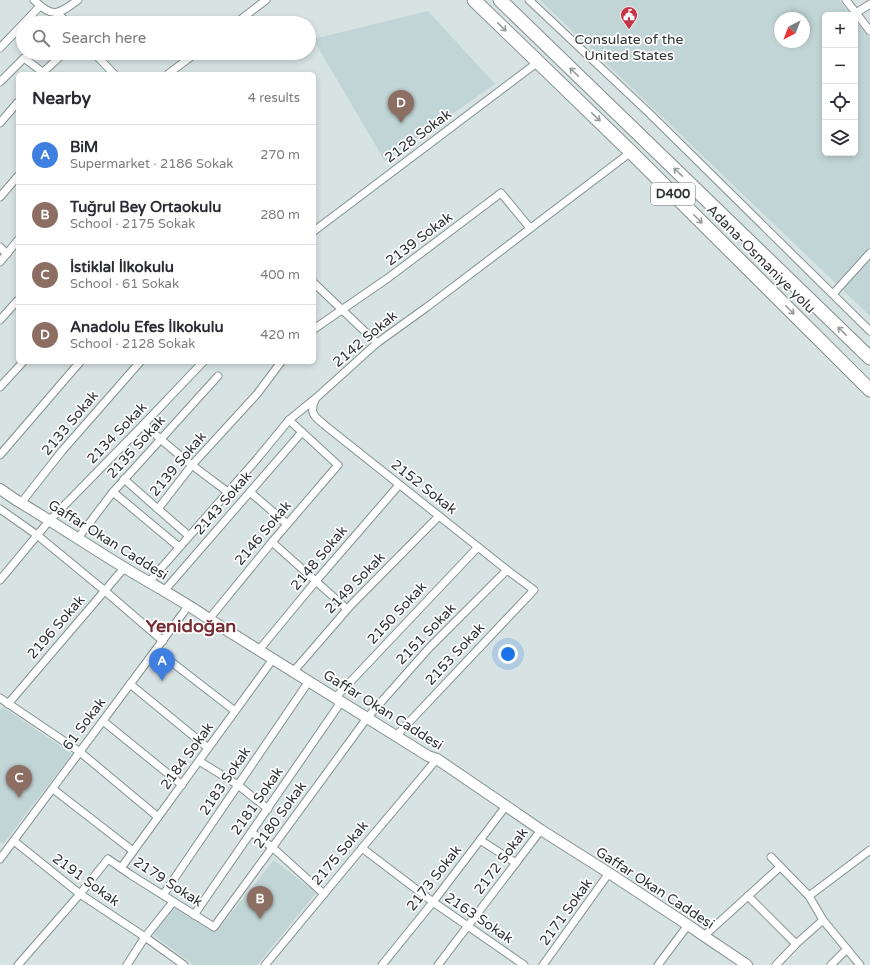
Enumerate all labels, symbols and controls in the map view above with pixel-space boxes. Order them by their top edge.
public building icon: Consulate of the United States [619,5,639,30]
north arrow [774,12,810,48]
map controls [822,12,858,156]
button: + [822,12,858,48]
search box [16,16,316,60]
one-way arrow [497,22,507,32]
icon: search [30,27,52,49]
text: Search here [62,29,146,47]
place label: Consulate of the United States [574,31,684,64]
button: − [822,48,858,84]
one-way arrow [569,68,579,77]
button: locate [822,84,858,120]
text: Nearby [32,88,91,109]
text: 4 results [248,90,300,106]
pin: D [388,90,414,123]
street label: 2128 Sokak [381,105,455,167]
one-way arrow [591,112,601,122]
button: layers [822,120,858,156]
text: BiM [70,138,98,156]
text: A [40,147,50,163]
text: 270 m [260,147,300,163]
text: Supermarket · 2186 Sokak [70,156,233,172]
one-way arrow [673,168,683,177]
road number: D400 [651,183,695,205]
text: Tuğrul Bey Ortaokulu [70,198,221,216]
street label: Adana-Osmaniye yolu [703,201,819,317]
text: B [40,207,50,223]
text: 280 m [260,207,300,223]
street label: 2139 Sokak [382,208,456,270]
one-way arrow [693,214,703,223]
text: School · 2175 Sokak [70,216,195,232]
text: İstiklal İlkokulu [70,258,174,276]
text: C [40,267,50,283]
text: 400 m [260,267,300,283]
text: School · 61 Sokak [70,276,179,292]
one-way arrow [785,305,795,315]
street label: 2142 Sokak [329,307,401,371]
text: Anadolu Efes İlkokulu [70,318,224,336]
one-way arrow [837,326,847,336]
text: D [40,327,50,343]
text: 420 m [260,327,300,343]
text: School · 2128 Sokak [70,336,195,352]
street label: 2133 Sokak [38,387,102,459]
street label: 2134 Sokak [83,398,151,467]
street label: 2135 Sokak [103,412,169,482]
street label: 2139 Sokak [146,428,210,500]
street label: 2152 Sokak [388,456,461,518]
street label: 2143 Sokak [191,467,256,538]
street label: Gaffar Okan Caddesi [45,496,171,584]
street label: 2146 Sokak [231,497,295,569]
street label: 2148 Sokak [287,522,351,594]
street label: 2149 Sokak [321,548,389,617]
street label: 2150 Sokak [364,578,430,648]
street label: 2196 Sokak [24,591,89,662]
street label: 2151 Sokak [392,599,460,668]
district label: Yenidoğan [146,615,236,637]
street label: 2153 Sokak [422,619,488,689]
your location [498,644,518,664]
pin: A [149,648,175,681]
street label: Gaffar Okan Caddesi [320,666,446,754]
street label: 61 Sokak [59,694,109,754]
street label: 2184 Sokak [157,719,217,793]
street label: 2183 Sokak [196,743,254,818]
street label: 2181 Sokak [227,763,287,838]
pin: C [6,765,32,798]
street label: 2180 Sokak [250,778,310,852]
street label: 2175 Sokak [308,817,372,889]
street label: 2172 Sokak [470,824,532,898]
street label: 2173 Sokak [403,841,465,914]
street label: Gaffar Okan Caddesi [593,843,717,933]
street label: 2191 Sokak [49,850,123,910]
street label: 2179 Sokak [130,853,206,911]
street label: 2171 Sokak [536,875,596,949]
pin: B [247,886,273,919]
street label: 2163 Sokak [442,889,517,947]

